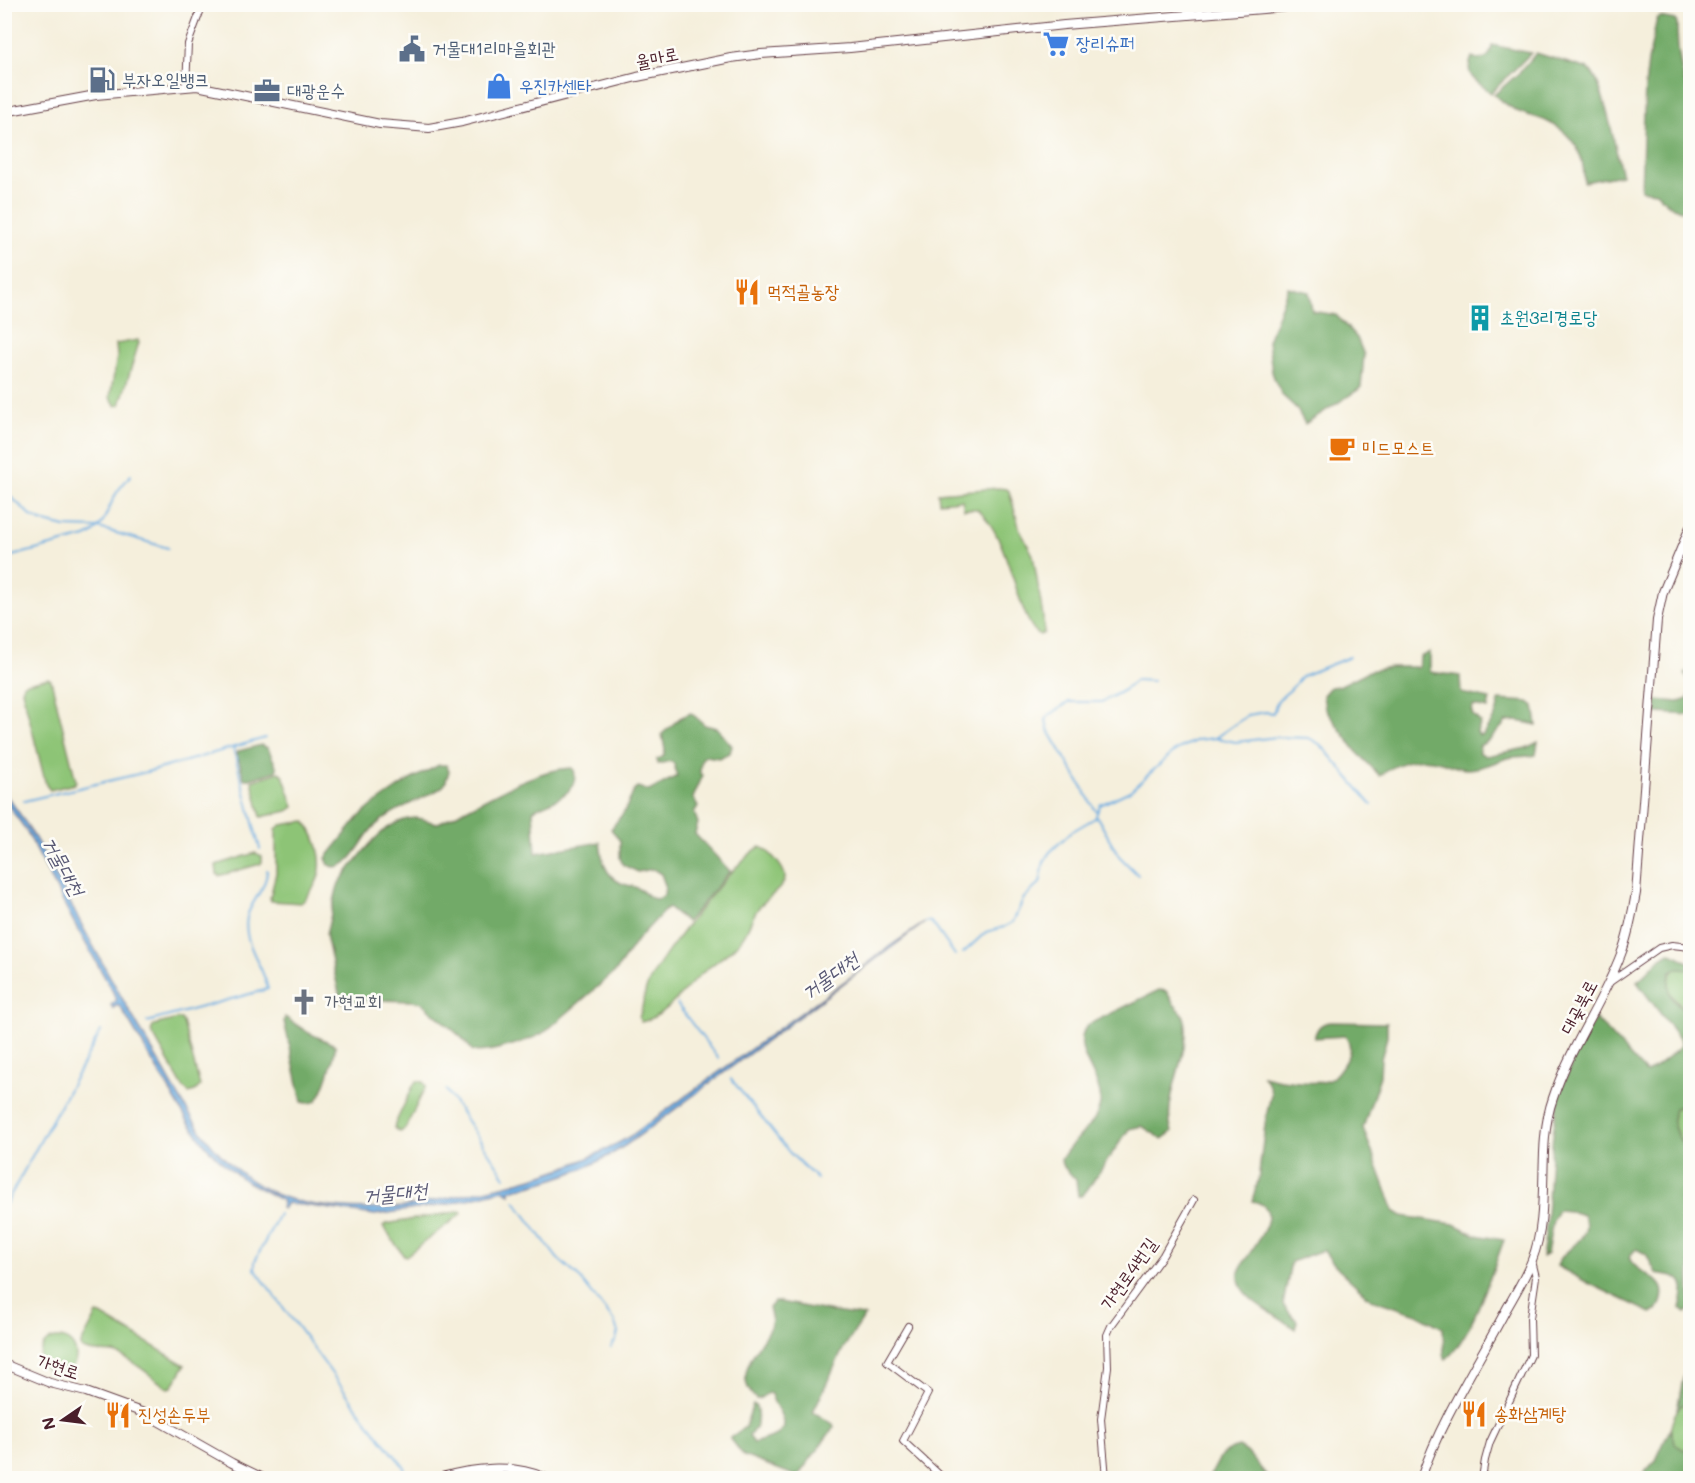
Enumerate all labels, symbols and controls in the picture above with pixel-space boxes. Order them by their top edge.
supermarket icon: 장리슈퍼 [1041,29,1071,59]
place label: 장리슈퍼 [1076,31,1134,55]
public building icon: 거물대1리마을회관 [397,34,427,64]
place label: 거물대1리마을회관 [432,36,556,60]
street label: 율마로 [633,41,681,73]
fuel station icon: 부자오일뱅크 [87,65,117,95]
place label: 부자오일뱅크 [122,67,209,91]
shop icon: 우진카센타 [484,71,514,101]
place label: 우진카센타 [519,73,592,97]
office icon: 대광운수 [252,76,282,106]
place label: 대광운수 [287,78,345,102]
restaurant icon: 먹적골농장 [732,277,762,307]
place label: 먹적골농장 [767,279,839,303]
building icon: 초원3리경로당 [1465,303,1495,333]
place label: 초원3리경로당 [1500,305,1598,329]
cafe icon: 미드모스트 [1327,433,1357,463]
place label: 미드모스트 [1362,435,1434,459]
water label: 거물대천 [37,831,92,902]
water label: 거물대천 [796,945,865,1005]
street label: 대곶북로 [1554,975,1602,1038]
church icon: 가현교회 [289,987,319,1017]
place label: 가현교회 [324,989,382,1013]
water label: 거물대천 [362,1176,430,1208]
street label: 가현로4번길 [1095,1232,1162,1314]
street label: 가현로 [34,1348,83,1384]
north arrow [33,1390,93,1450]
restaurant icon: 송화삼계탕 [1459,1399,1489,1429]
restaurant icon: 진성손두부 [103,1400,133,1430]
place label: 송화삼계탕 [1494,1401,1567,1425]
place label: 진성손두부 [138,1402,210,1426]
text: N [36,1415,60,1432]

